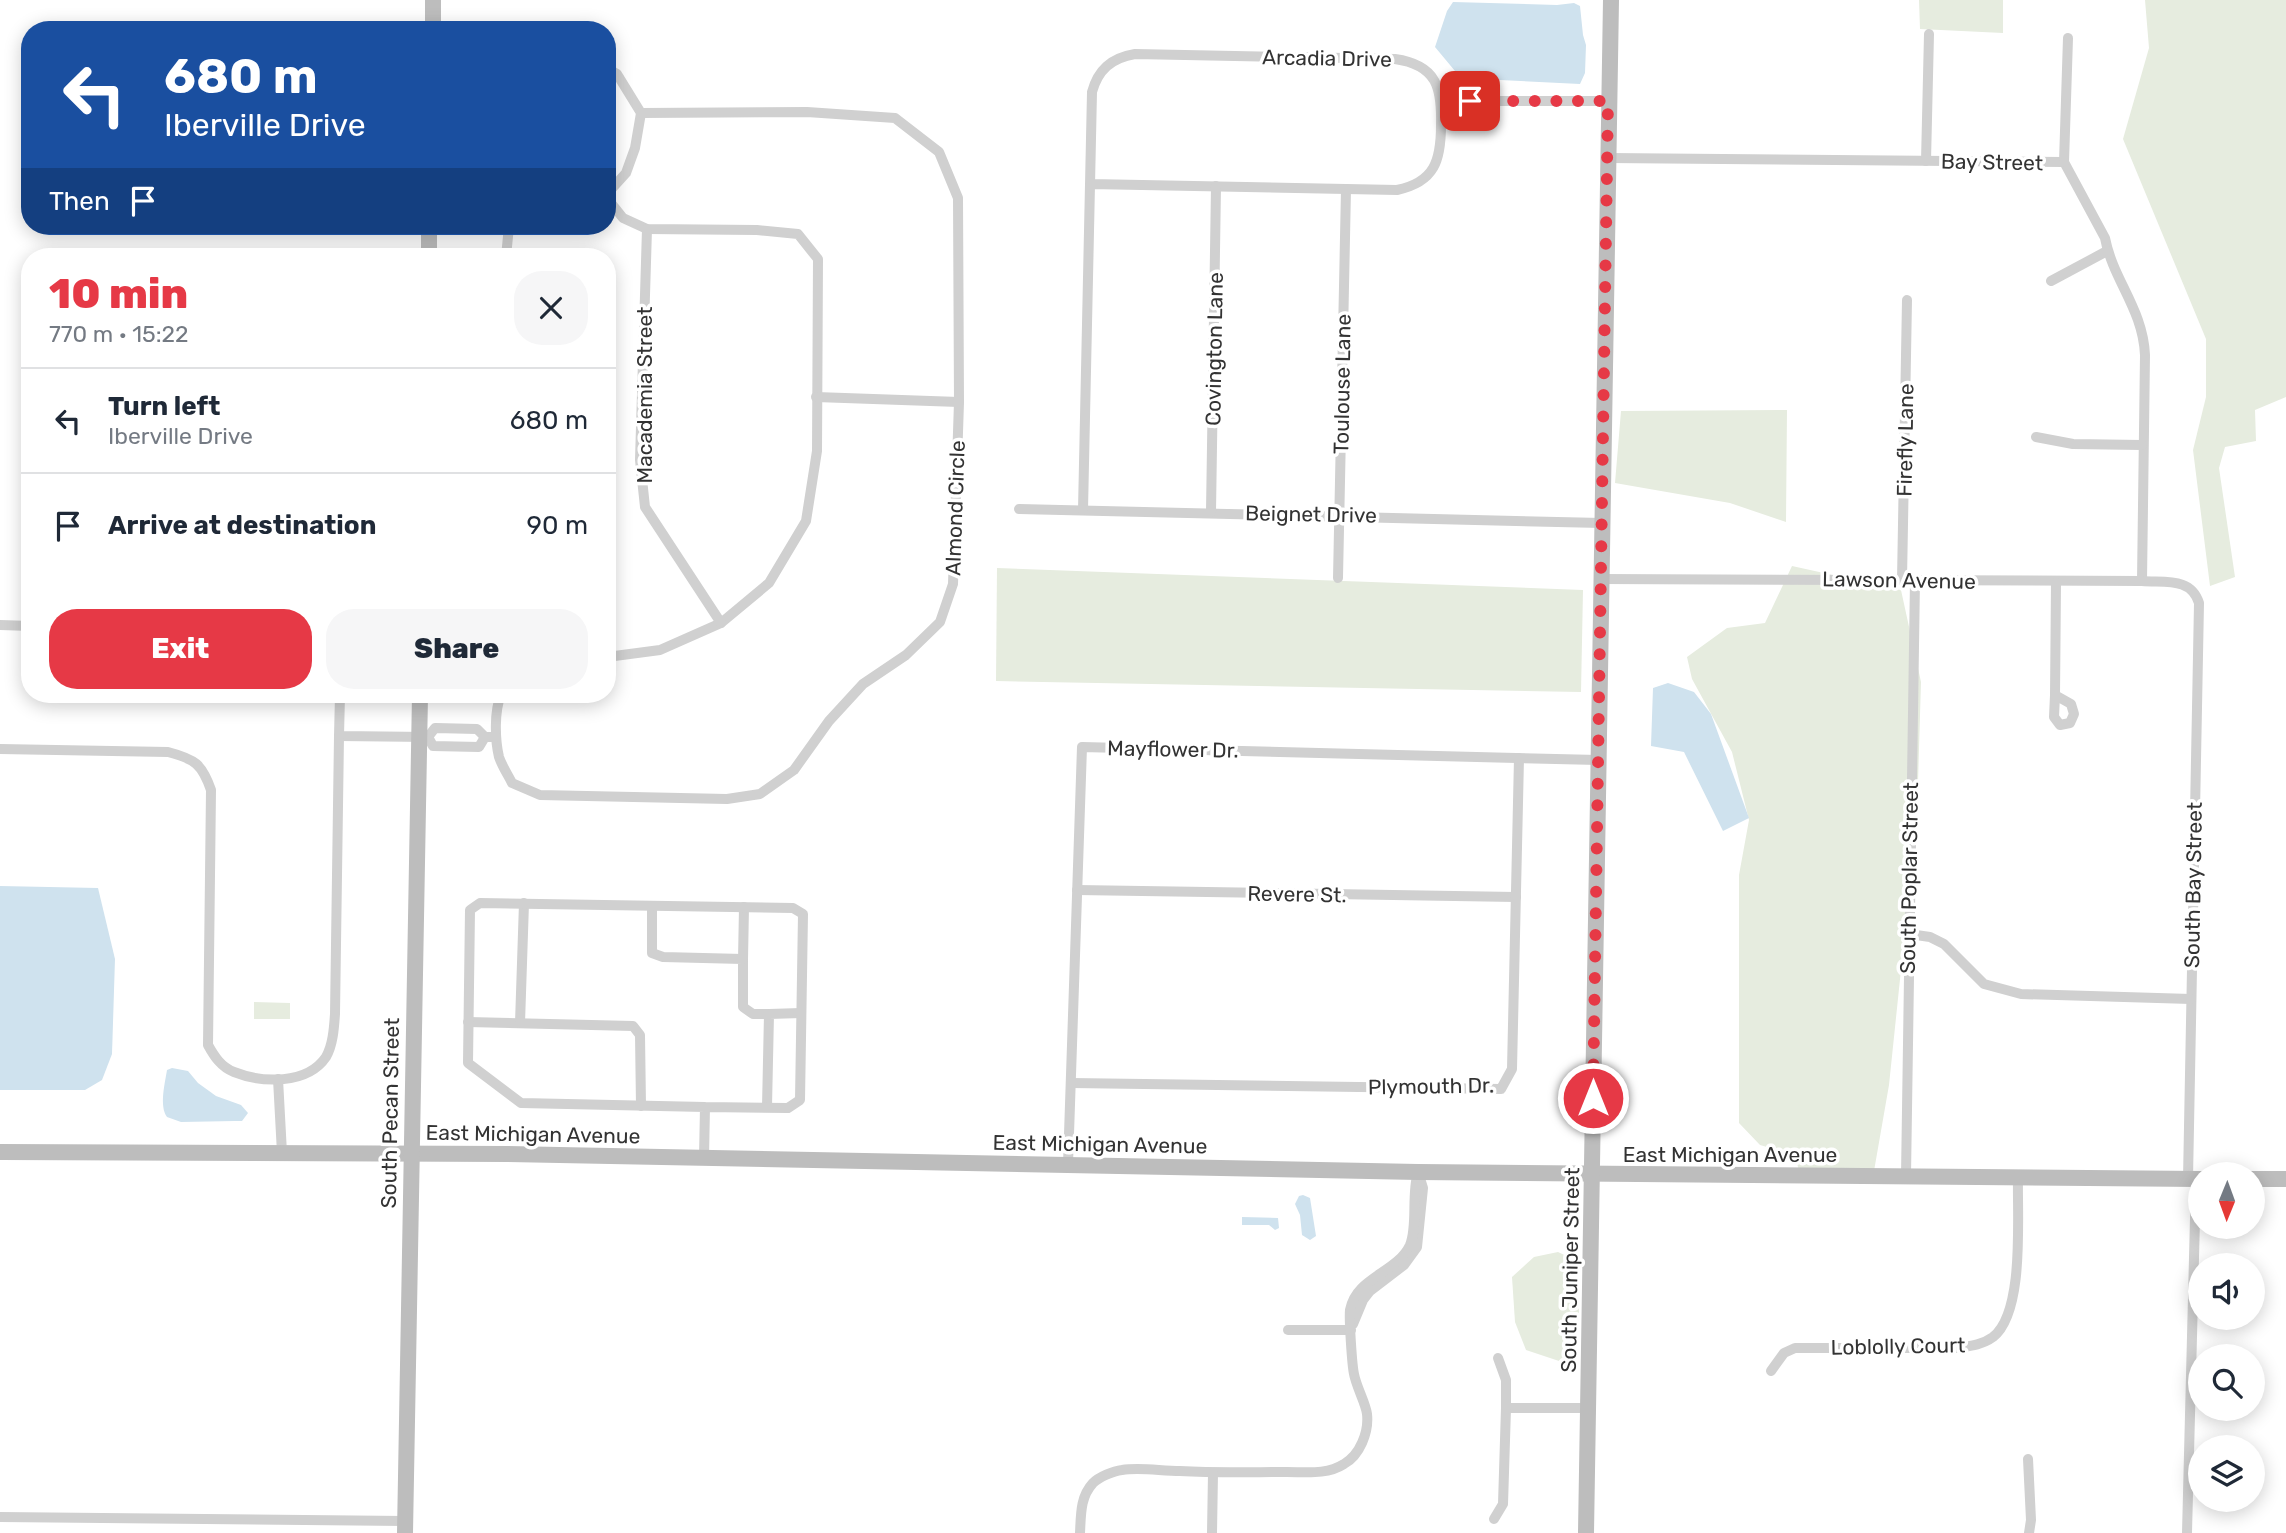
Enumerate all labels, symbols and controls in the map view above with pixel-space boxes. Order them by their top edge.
street label: Arcadia Drive [1262,44,1392,72]
text: 680 m [164,47,318,105]
icon: left [49,49,140,140]
pin [1440,71,1500,131]
icon: arrive [1451,82,1489,120]
text: Iberville Drive [164,106,366,144]
street label: Bay Street [1941,149,2043,175]
icon: arrive [124,182,162,220]
text: Then [49,186,110,217]
text: 10 min [49,269,188,319]
button: close [514,271,588,345]
street label: Covington Lane [1200,272,1228,426]
street label: Macademia Street [632,307,657,483]
street label: Toulouse Lane [1328,314,1356,454]
text: 770 m · 15:22 [49,320,189,348]
street label: Firefly Lane [1892,383,1918,497]
text: Turn left [108,391,220,422]
icon: left [49,402,87,440]
text: 680 m [510,405,588,436]
text: Iberville Drive [108,422,253,450]
street label: Almond Circle [940,440,970,576]
street label: Beignet Drive [1245,500,1377,528]
icon: arrive [49,507,87,545]
text: Arrive at destination [108,510,376,541]
text: 90 m [527,510,588,541]
street label: Lawson Avenue [1822,566,1976,594]
button: Exit [49,609,312,689]
button: Share [326,609,588,689]
street label: Mayflower Dr. [1107,735,1239,763]
street label: South Poplar Street [1895,782,1923,974]
street label: South Bay Street [2179,802,2207,968]
street label: Revere St. [1247,881,1347,907]
street label: South Pecan Street [376,1017,404,1209]
position arrow [1556,1061,1630,1135]
street label: Plymouth Dr. [1368,1072,1494,1100]
street label: East Michigan Avenue [426,1120,640,1148]
street label: East Michigan Avenue [993,1130,1207,1158]
street label: East Michigan Avenue [1623,1142,1837,1167]
north arrow [2188,1162,2264,1239]
map controls [2188,1162,2265,1512]
street label: South Juniper Street [1556,1167,1584,1373]
button: sound [2188,1253,2265,1330]
street label: Loblolly Court [1831,1332,1965,1360]
button: search [2188,1344,2265,1421]
button: layers [2188,1435,2265,1512]

